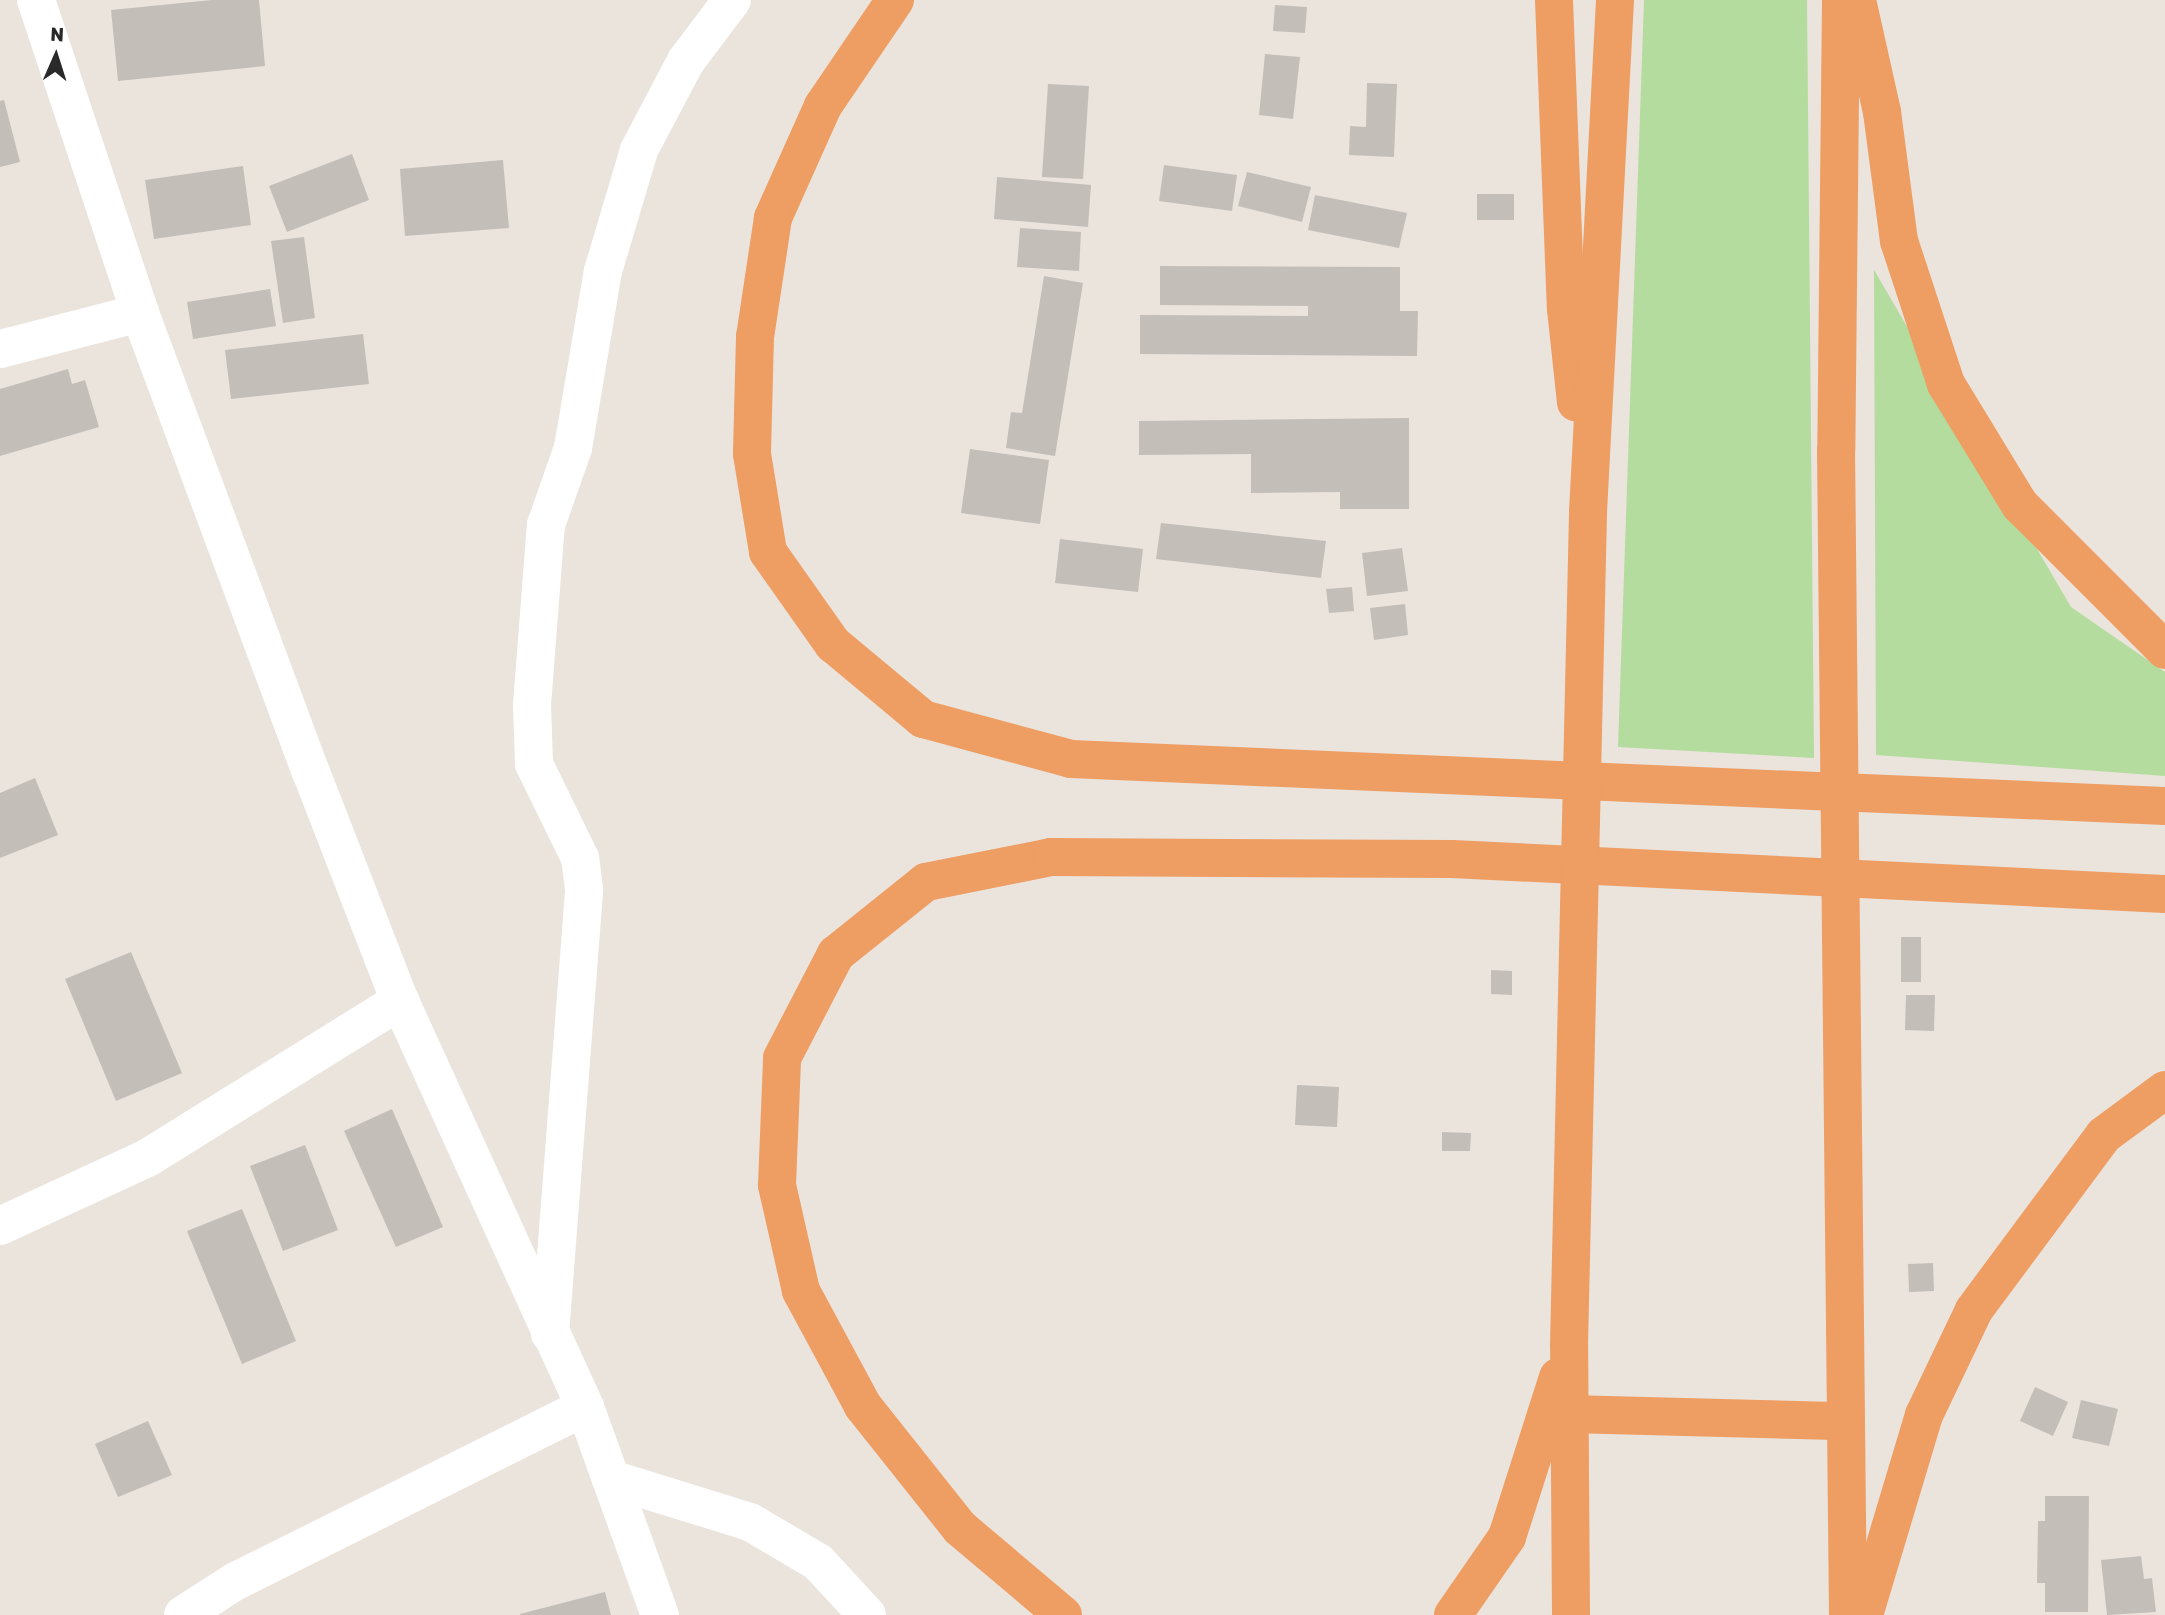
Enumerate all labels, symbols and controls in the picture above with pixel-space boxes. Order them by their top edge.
north arrow [21,21,91,91]
text: N [50,23,65,46]

